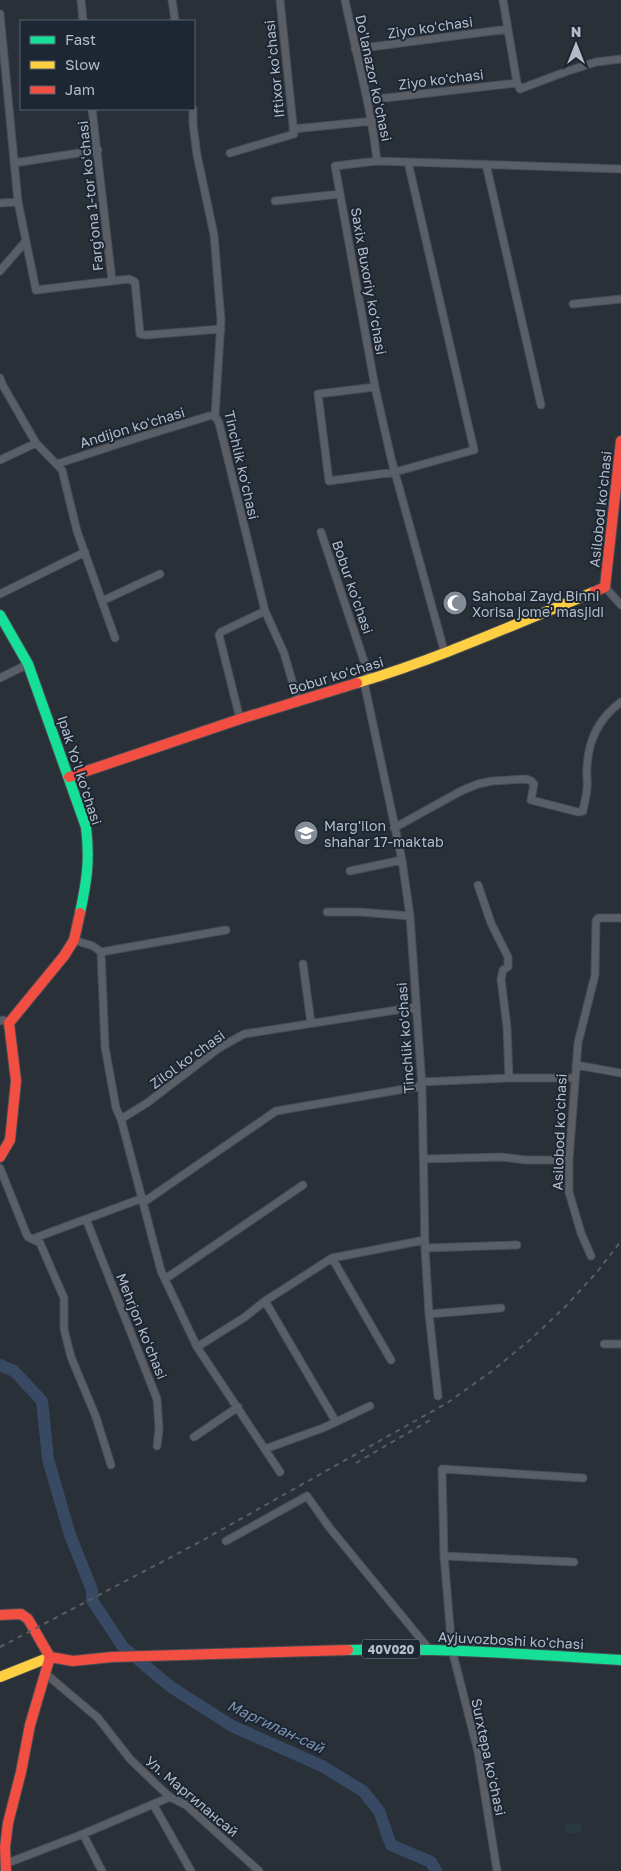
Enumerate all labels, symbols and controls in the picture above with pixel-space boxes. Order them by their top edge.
street label: Do'lanazor koʻchasi [352,13,396,143]
street label: Ziyo koʻchasi [386,13,474,41]
street label: Iftixor koʻchasi [260,19,288,119]
legend [20,20,195,110]
north arrow [551,20,601,70]
text: N [571,23,581,40]
text: Fast [65,30,96,48]
text: Slow [65,55,100,73]
street label: Ziyo ko'chasi [397,65,485,93]
text: Jam [65,80,95,98]
street label: Fargʻona 1-tor koʻchasi [74,120,106,272]
street label: Saxix Buxoriy ko‘chasi [348,206,390,356]
street label: Andijon koʻchasi [77,403,187,451]
street label: Tinchlik koʻchasi [221,409,263,521]
street label: Asilobod koʻchasi [585,450,615,568]
street label: Bobur ko'chasi [329,538,377,636]
place label: Sahobai Zayd Binni Xorisa jome' masjidi [472,587,604,620]
mosque icon: Sahobai Zayd Binni Xorisa jome' masjidi [442,590,468,616]
street label: Bobur koʻchasi [287,653,385,697]
street label: Ipak Yoʻl koʻchasi [54,713,106,827]
place label: Marg'ilon shahar 17-maktab [324,817,444,850]
school or university icon: Marg'ilon shahar 17-maktab [293,820,319,846]
street label: Tinchlik koʻchasi [393,982,417,1094]
street label: Zilol ko‘chasi [146,1026,228,1092]
street label: Asilobod koʻchasi [548,1073,570,1191]
street label: Mehrjon koʻchasi [113,1270,171,1382]
street label: Ayjuvozboshi ko'chasi [438,1628,584,1652]
road number: 40V020 [362,1640,420,1658]
water label: Маргилан-сай [225,1696,328,1757]
street label: Surxtepa koʻchasi [468,1697,510,1817]
street label: Ул. Маргилансай [142,1752,242,1840]

